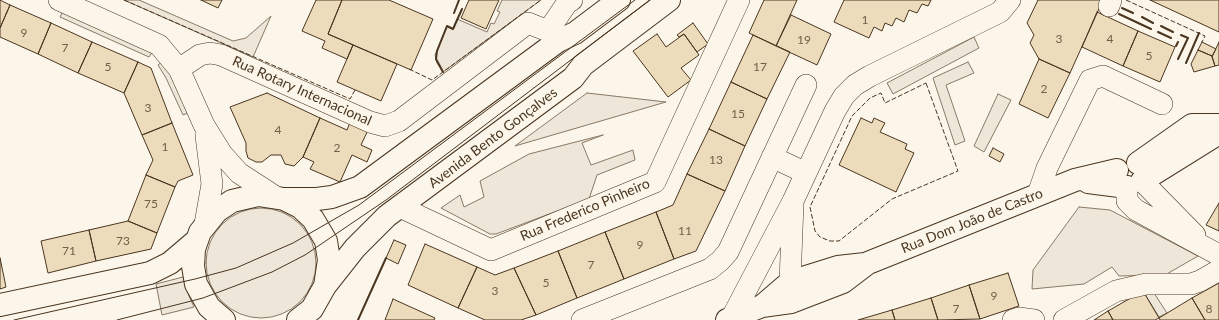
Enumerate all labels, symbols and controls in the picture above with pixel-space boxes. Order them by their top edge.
house number: 1 [862,13,868,27]
house number: 9 [21,26,27,40]
house number: 3 [1056,32,1062,46]
house number: 4 [1107,32,1113,46]
house number: 19 [797,33,811,47]
house number: 7 [62,41,68,55]
house number: 5 [1146,49,1152,63]
street label: Rua Rotary Internacional [230,53,374,129]
house number: 5 [105,60,111,74]
house number: 17 [753,60,767,74]
house number: 2 [1041,82,1047,96]
street label: Avenida Bento Gonçalves [425,84,561,192]
house number: 3 [145,101,151,115]
house number: 15 [731,107,745,121]
house number: 4 [275,123,281,137]
house number: 1 [162,140,168,154]
house number: 2 [334,141,340,155]
house number: 13 [709,153,723,167]
street label: Rua Frederico Pinheiro [518,175,652,245]
street label: Rua Dom João de Castro [899,185,1045,257]
house number: 75 [144,197,158,211]
house number: 11 [678,224,692,238]
house number: 73 [116,234,130,248]
house number: 9 [637,238,643,252]
house number: 71 [62,244,76,258]
house number: 7 [588,258,594,272]
house number: 5 [543,276,549,290]
house number: 3 [492,284,498,298]
house number: 9 [991,289,997,303]
house number: 7 [953,302,959,316]
house number: 8 [1206,302,1212,316]

